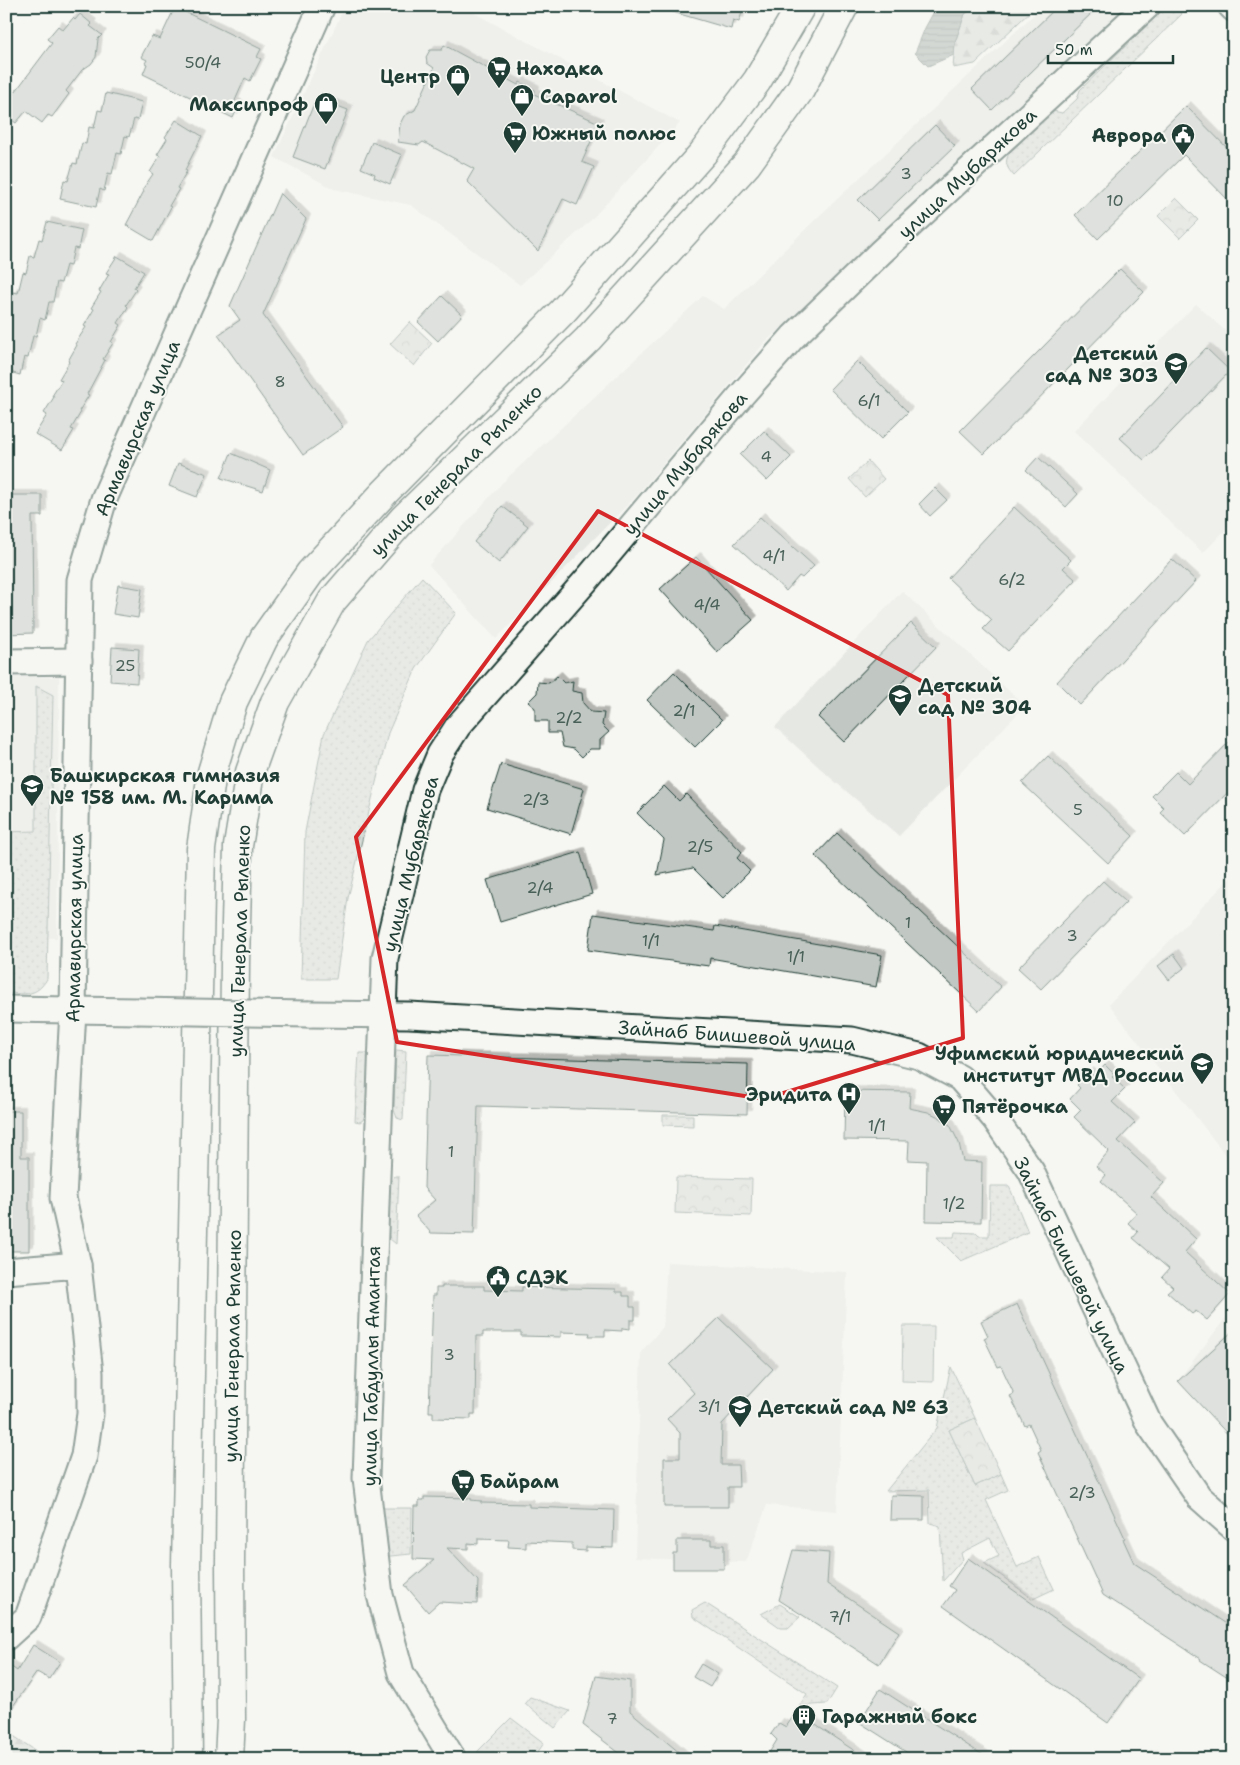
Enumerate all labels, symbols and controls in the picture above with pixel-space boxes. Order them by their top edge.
scale bar [1048,32,1172,64]
text: 50 m [1055,40,1093,60]
house number: 50/4 [185,52,221,73]
supermarket icon: Находка [486,55,512,89]
place label: Находка [516,56,603,81]
shop icon: Центр [445,63,471,97]
place label: Центр [380,64,440,89]
shop icon: Caparol [509,83,535,117]
place label: Caparol [540,84,618,109]
shop icon: Максипроф [313,91,339,125]
place label: Максипроф [189,92,308,117]
street label: улица Мубарякова [893,103,1042,244]
supermarket icon: Южный полюс [502,120,528,154]
place label: Южный полюс [532,121,676,146]
public building icon: Аврора [1170,122,1196,156]
place label: Аврора [1092,123,1166,148]
house number: 3 [900,163,912,184]
house number: 10 [1106,190,1124,211]
street label: Армавирская улица [89,336,186,520]
place label: Детский сад № 303 [1045,341,1158,388]
school or university icon: Детский сад № 303 [1163,351,1189,385]
house number: 8 [274,371,286,392]
street label: улица Генерала Рыленко [365,379,548,562]
street label: улица Мубарякова [618,386,753,541]
house number: 6/1 [857,390,881,411]
house number: 4 [760,446,772,467]
house number: 4/1 [762,545,786,566]
house number: 6/2 [998,569,1026,590]
house number: 4/4 [693,594,721,615]
house number: 25 [115,655,135,676]
place label: Детский сад № 304 [918,673,1032,720]
school or university icon: Детский сад № 304 [887,683,913,717]
house number: 2/1 [672,700,696,721]
house number: 2/2 [555,707,583,728]
place label: Башкирская гимназия № 158 им. М. Карима [50,763,280,810]
school or university icon: Башкирская гимназия № 158 им. М. Карима [19,773,45,807]
street label: улица Мубарякова [377,773,444,955]
house number: 2/3 [522,789,550,810]
house number: 5 [1073,799,1083,820]
street label: улица Генерала Рыленко [223,824,256,1058]
street label: Армавирская улица [60,833,89,1023]
house number: 2/5 [687,836,713,857]
house number: 2/4 [526,877,554,898]
house number: 1 [905,912,911,933]
house number: 3 [1066,925,1078,946]
house number: 1/1 [642,930,660,951]
house number: 1/1 [787,946,805,967]
street label: Зайнаб Биишевой улица [617,1015,857,1056]
place label: Уфимский юридический институт МВД России [935,1041,1184,1088]
school or university icon: Уфимский юридический институт МВД России [1189,1051,1215,1085]
hospital icon: Эридита [836,1081,862,1115]
place label: Эридита [746,1082,832,1107]
supermarket icon: Пятёрочка [931,1093,957,1127]
place label: Пятёрочка [962,1094,1068,1119]
house number: 1/1 [868,1115,886,1136]
house number: 1 [448,1141,454,1162]
street label: Зайнаб Биишевой улица [1008,1153,1135,1378]
house number: 1/2 [943,1193,965,1214]
street label: улица Генерала Рыленко [218,1229,247,1463]
street label: улица Габдуллы Амантая [357,1245,386,1487]
public building icon: СДЭК [485,1264,511,1298]
place label: СДЭК [516,1265,568,1290]
house number: 3 [443,1344,455,1365]
school or university icon: Детский сад № 63 [727,1394,753,1428]
place label: Детский сад № 63 [758,1395,949,1420]
house number: 3/1 [697,1396,721,1417]
supermarket icon: Байрам [450,1468,476,1502]
place label: Байрам [480,1469,559,1494]
house number: 2/3 [1068,1482,1096,1503]
house number: 7/1 [829,1606,851,1627]
building icon: Гаражный бокс [791,1703,817,1737]
place label: Гаражный бокс [822,1704,977,1729]
house number: 7 [606,1708,618,1729]

